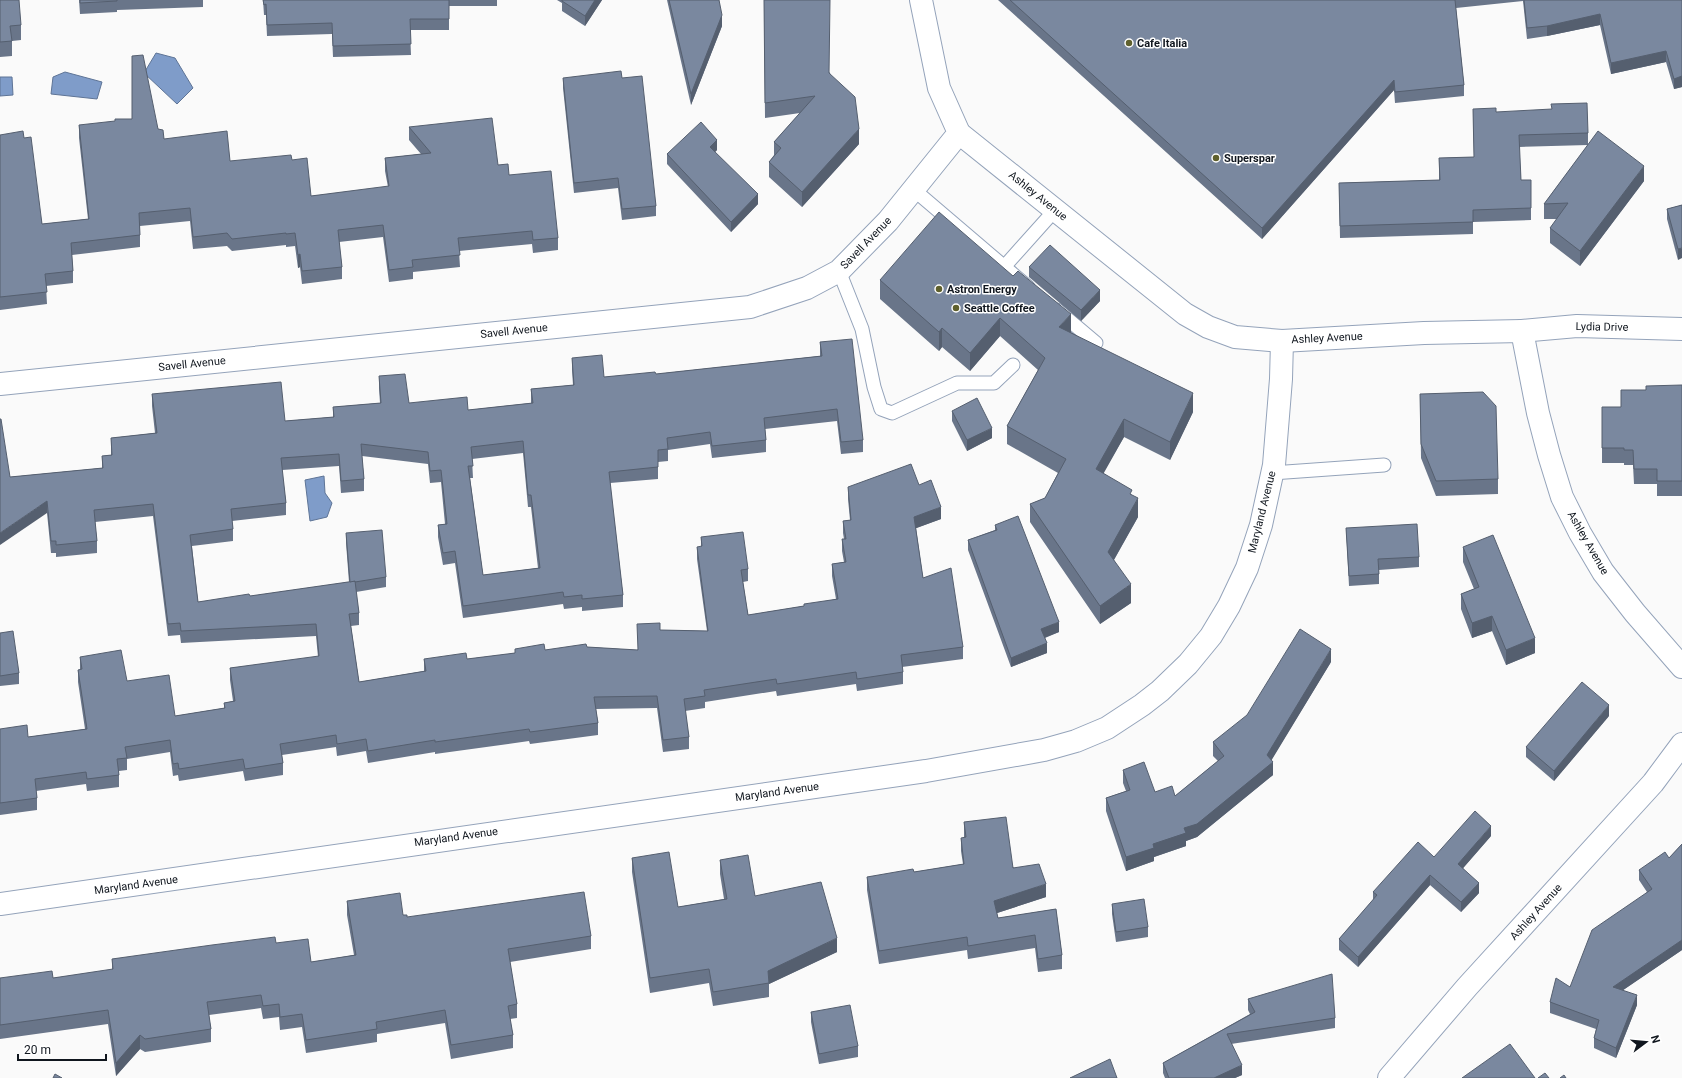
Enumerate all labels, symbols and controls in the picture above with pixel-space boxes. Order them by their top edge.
place label: Cafe Italia [1137,37,1187,50]
marker: Cafe Italia [1124,38,1134,48]
place label: Superspar [1224,152,1275,165]
marker: Superspar [1211,153,1221,163]
street label: Ashley Avenue [1006,169,1070,224]
street label: Savell Avenue [838,214,894,272]
place label: Astron Energy [947,283,1017,296]
marker: Astron Energy [934,284,944,294]
place label: Seattle Coffee [964,302,1035,315]
marker: Seattle Coffee [951,303,961,313]
street label: Lydia Drive [1576,320,1629,334]
street label: Savell Avenue [480,321,548,341]
street label: Ashley Avenue [1291,330,1363,346]
street label: Savell Avenue [158,354,226,374]
street label: Maryland Avenue [1246,469,1279,554]
street label: Ashley Avenue [1565,509,1612,577]
street label: Maryland Avenue [734,780,820,804]
street label: Maryland Avenue [413,825,499,849]
street label: Maryland Avenue [93,873,179,897]
street label: Ashley Avenue [1507,881,1565,943]
north arrow [1626,1022,1666,1062]
text: N [1648,1034,1663,1045]
scale bar [18,1036,106,1062]
text: 20 m [24,1043,51,1057]

